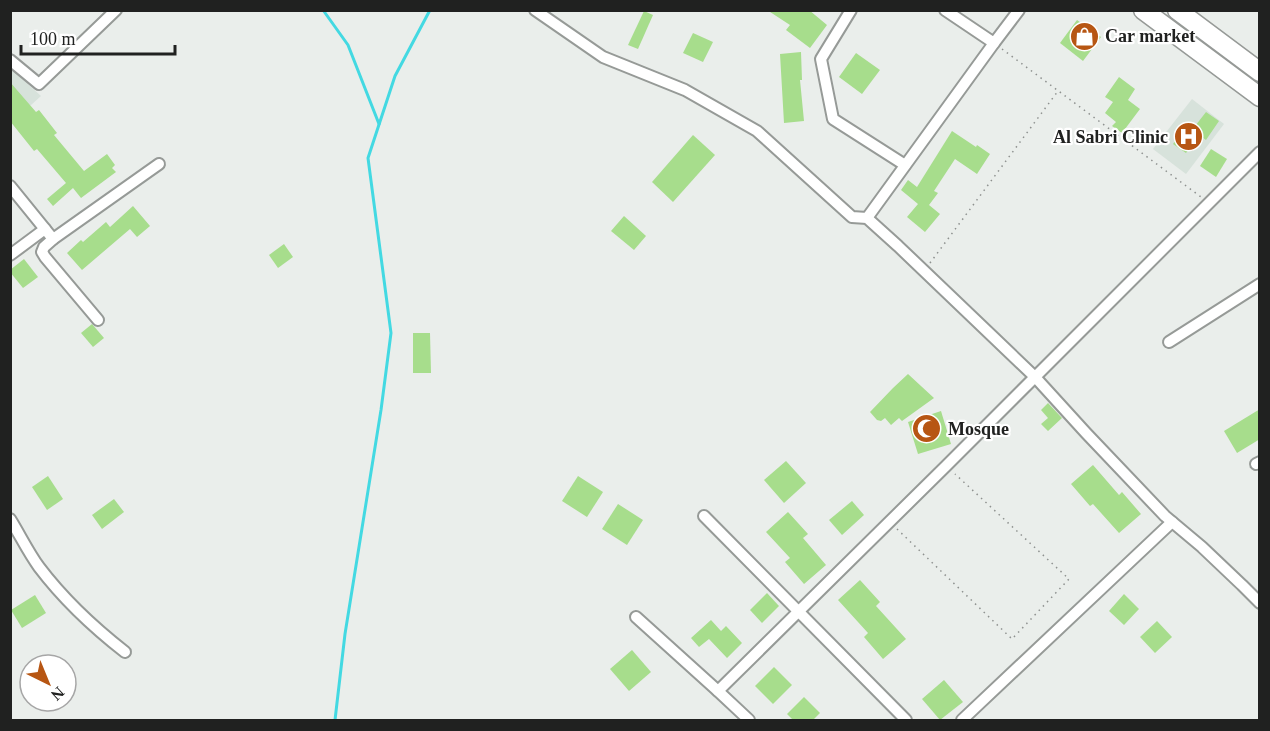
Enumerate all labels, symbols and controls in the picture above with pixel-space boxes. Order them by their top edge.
scale bar [21,18,176,56]
shop icon: Car market [1068,20,1100,52]
place label: Car market [1105,26,1195,46]
text: 100 m [30,29,76,49]
hospital icon: Al Sabri Clinic [1173,121,1205,153]
place label: Al Sabri Clinic [1053,127,1168,147]
mosque icon: Mosque [911,413,943,445]
place label: Mosque [948,419,1009,439]
north arrow [18,653,78,713]
text: N [48,683,68,704]

